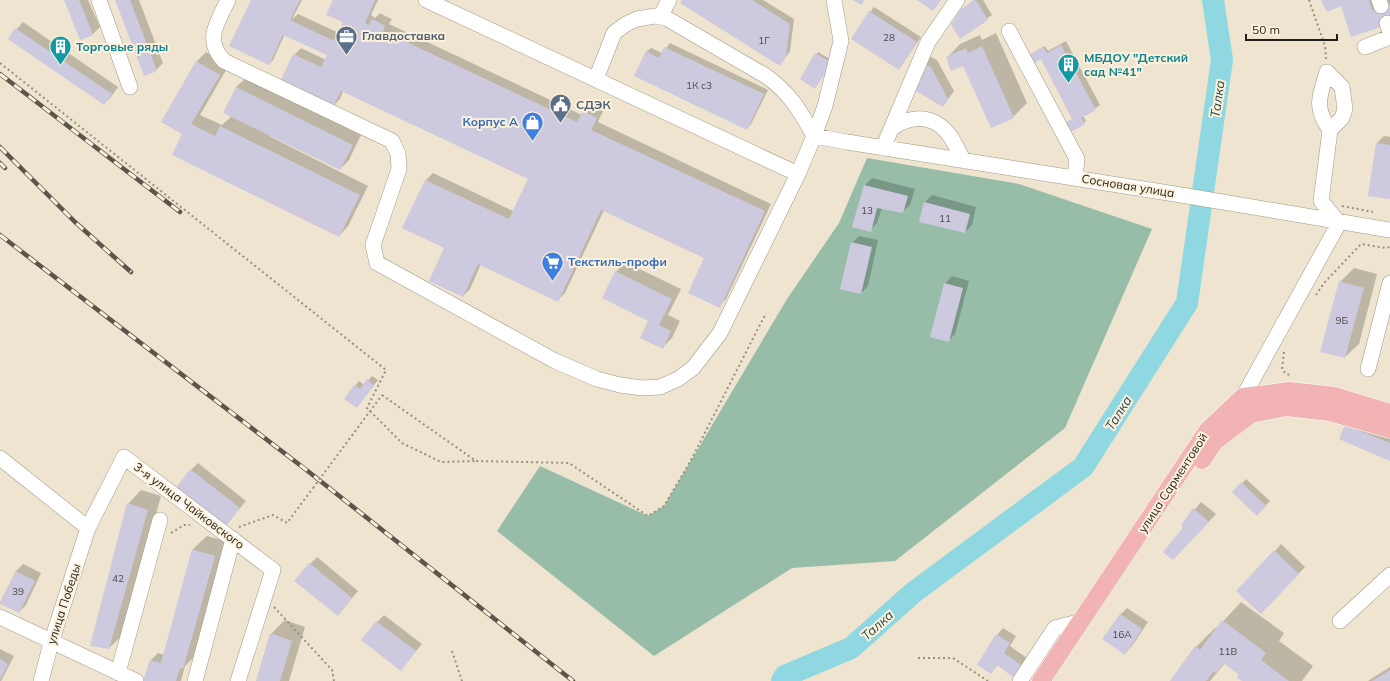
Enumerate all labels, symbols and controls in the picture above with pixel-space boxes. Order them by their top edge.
scale bar [1246,16,1337,42]
text: 50 m [1252,22,1280,37]
office icon: Главдоставка [333,23,359,56]
place label: Главдоставка [362,28,445,43]
house number: 28 [883,31,895,44]
building icon: Торговые ряды [47,34,73,67]
house number: 1Г [758,34,770,47]
place label: Торговые ряды [76,39,168,54]
place label: МБДОУ "Детский сад №41" [1084,50,1188,79]
building icon: МБДОУ "Детский сад №41" [1055,52,1081,85]
house number: 1К с3 [686,79,712,92]
water label: Талка [1206,79,1228,119]
public building icon: СДЭК [548,92,574,125]
place label: СДЭК [576,97,611,112]
shop icon: Корпус А [520,109,546,142]
place label: Корпус А [462,114,518,129]
street label: Сосновая улица [1080,171,1176,200]
house number: 13 [861,204,873,217]
house number: 11 [939,212,951,225]
supermarket icon: Текстиль-профи [540,249,566,282]
place label: Текстиль-профи [568,254,667,269]
house number: 9Б [1336,314,1349,327]
water label: Талка [1101,393,1135,433]
street label: улица Сарментовой [1135,430,1210,535]
street label: 3-я улица Чайковского [131,459,248,552]
street label: улица Победы [43,562,84,646]
house number: 42 [112,572,124,585]
house number: 39 [12,585,24,598]
water label: Талка [858,607,896,643]
house number: 16А [1112,628,1132,641]
house number: 11В [1219,645,1238,658]

